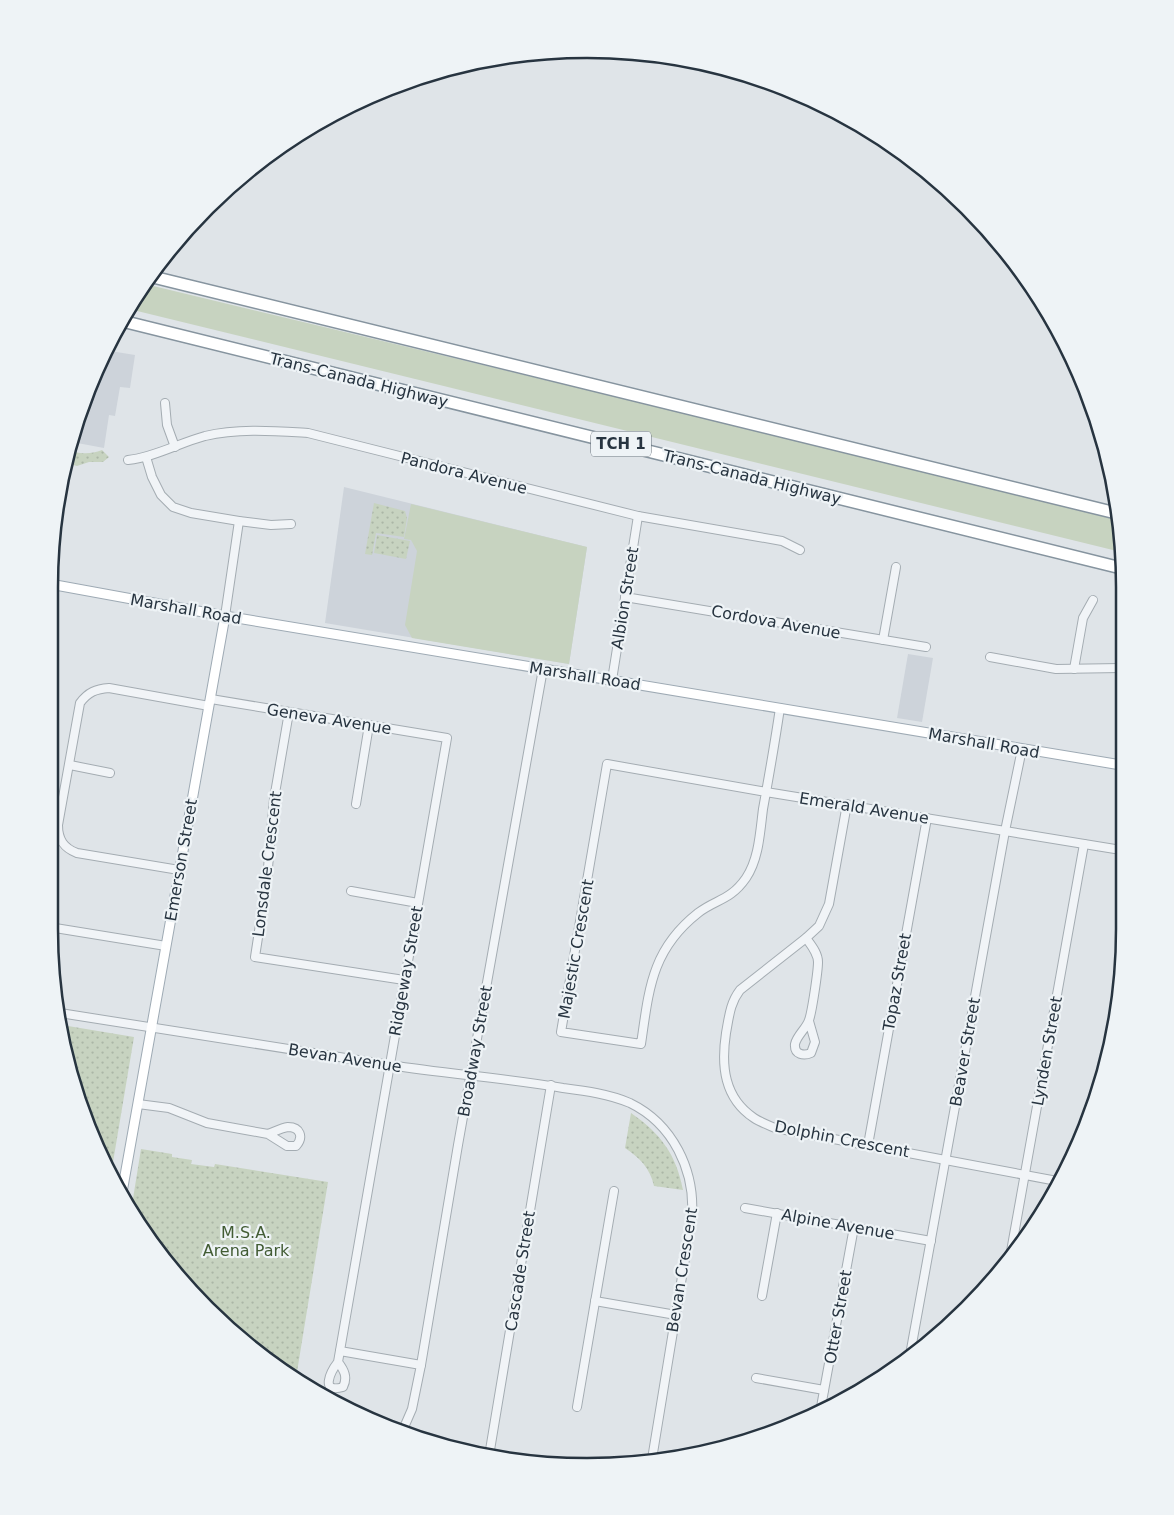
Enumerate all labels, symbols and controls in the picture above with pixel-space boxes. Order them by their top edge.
street label: Trans-Canada Highway [267,348,450,411]
road number: TCH 1 [591,432,651,456]
street label: Trans-Canada Highway [660,445,843,508]
street label: Pandora Avenue [399,448,529,498]
street label: Albion Street [608,545,642,651]
street label: Marshall Road [129,590,243,628]
street label: Cordova Avenue [710,601,842,643]
street label: Marshall Road [528,658,642,694]
street label: Geneva Avenue [265,700,393,738]
street label: Marshall Road [927,724,1041,762]
street label: Emerald Avenue [798,788,930,828]
street label: Lonsdale Crescent [249,790,285,938]
street label: Emerson Street [161,797,201,923]
street label: Majestic Crescent [554,878,598,1020]
street label: Ridgeway Street [385,904,427,1038]
street label: Topaz Street [879,932,915,1033]
street label: Broadway Street [454,984,496,1118]
street label: Lynden Street [1028,995,1066,1107]
street label: Beaver Street [946,996,984,1108]
street label: Bevan Avenue [287,1040,403,1076]
street label: Dolphin Crescent [773,1117,911,1161]
street label: Alpine Avenue [780,1205,896,1243]
street label: Bevan Crescent [663,1206,701,1334]
street label: Cascade Street [501,1209,539,1333]
park label: M.S.A. Arena Park [203,1223,290,1260]
street label: Otter Street [820,1268,856,1366]

